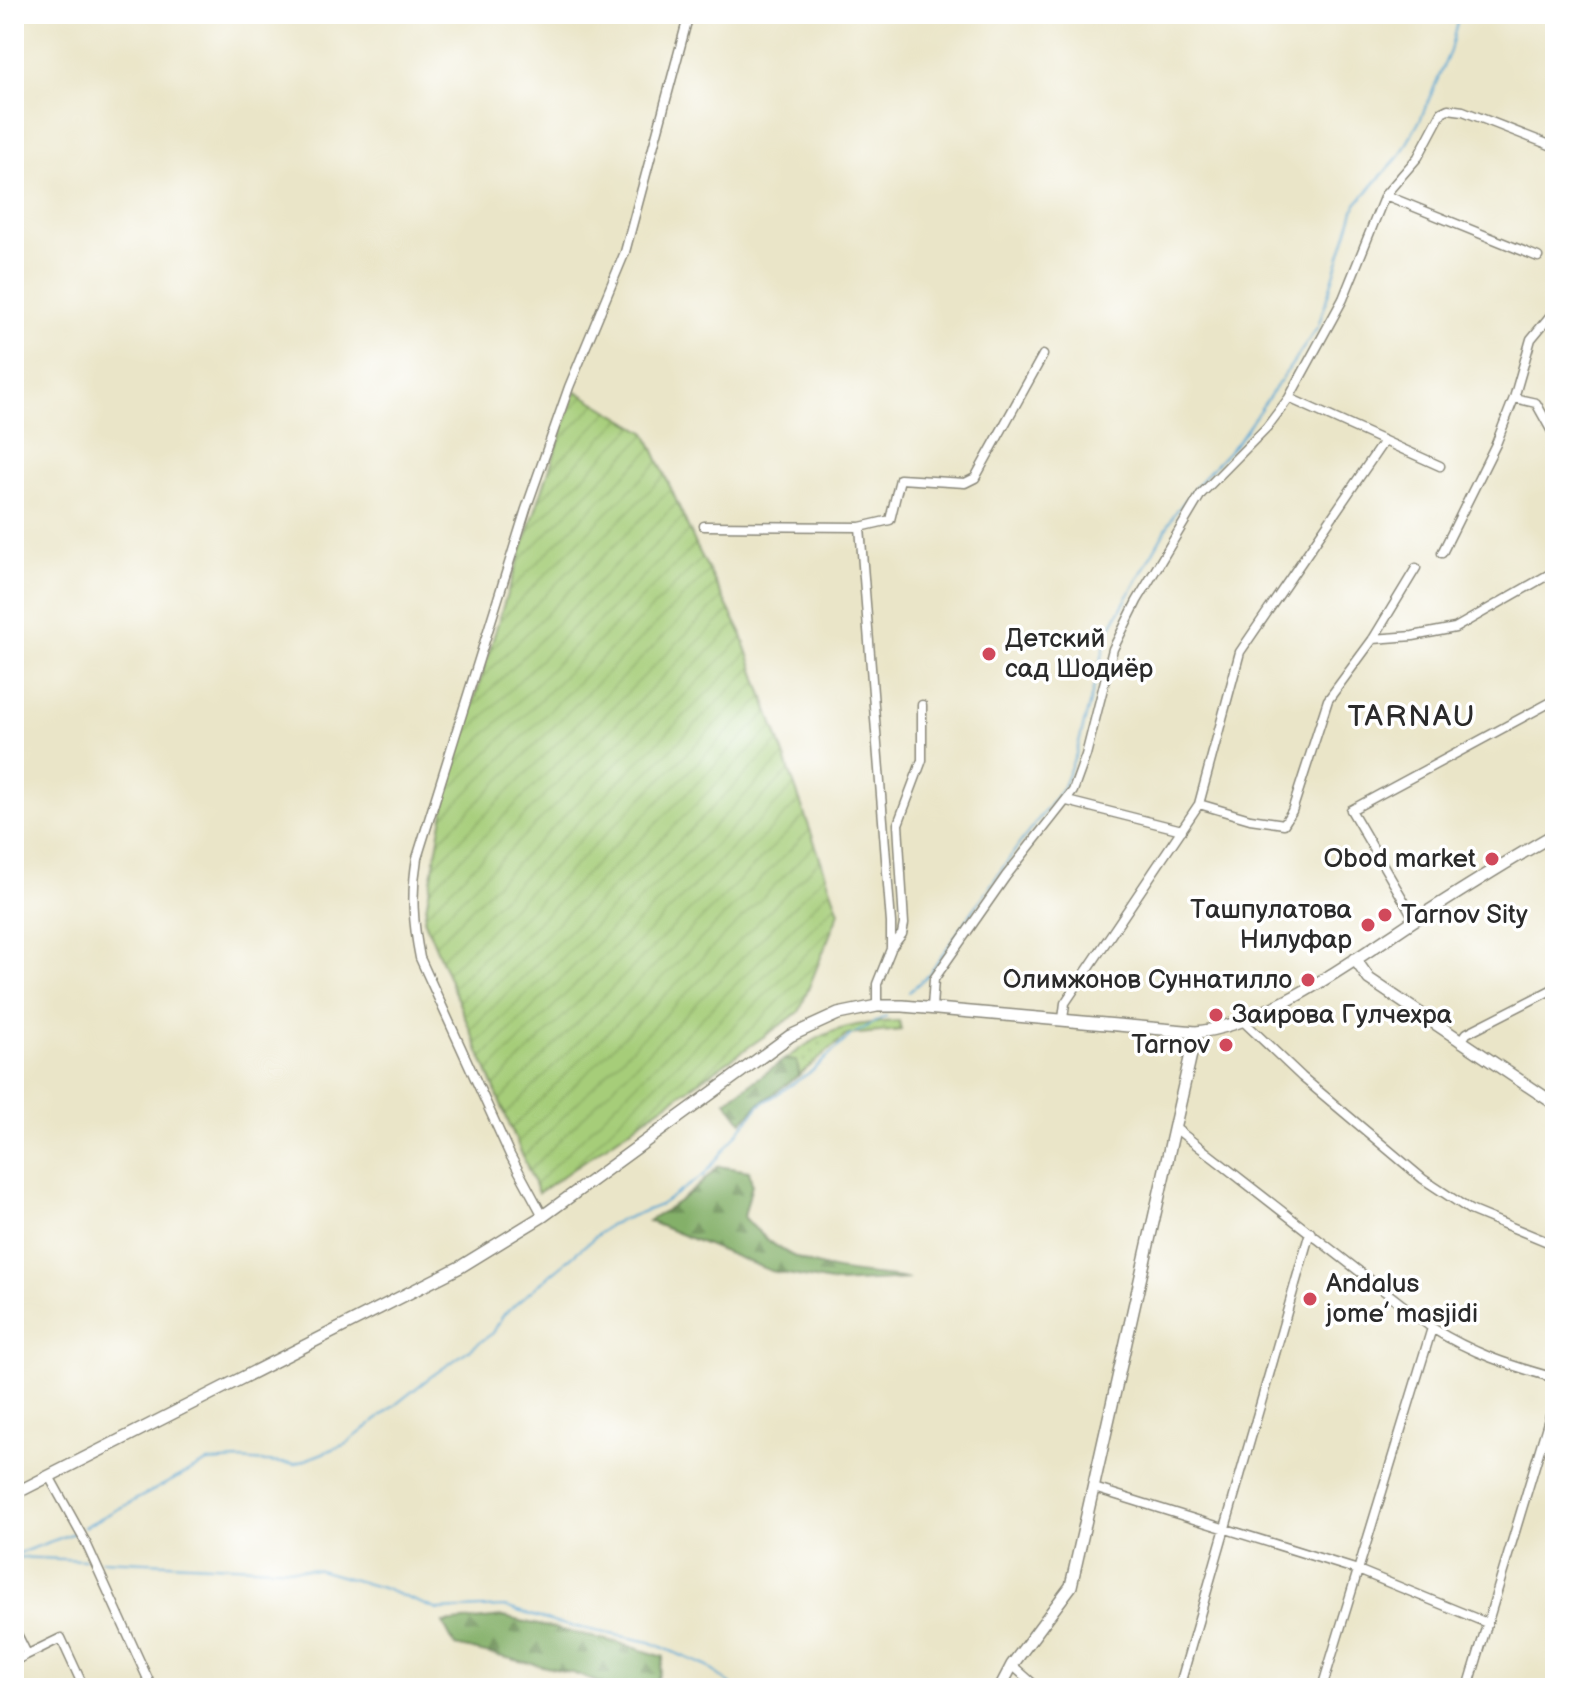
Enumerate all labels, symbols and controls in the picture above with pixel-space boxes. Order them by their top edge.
place label: Детский сад Шодиёр [1005,624,1154,685]
marker: Детский сад Шодиёр [980,645,998,663]
district label: TARNAU [1348,699,1476,735]
place label: Obod market [1324,844,1476,875]
marker: Obod market [1483,850,1501,868]
place label: Ташпулатова Нилуфар [1190,895,1352,956]
place label: Tarnov Sity [1401,900,1528,931]
marker: Tarnov Sity [1376,906,1394,924]
marker: Ташпулатова Нилуфар [1359,916,1377,934]
place label: Олимжонов Суннатилло [1003,965,1292,996]
marker: Олимжонов Суннатилло [1299,971,1317,989]
place label: Заирова Гулчехра [1232,1000,1452,1031]
marker: Заирова Гулчехра [1207,1006,1225,1024]
place label: Tarnov [1131,1030,1211,1061]
marker: Tarnov [1217,1036,1235,1054]
place label: Andalus jome’ masjidi [1325,1269,1478,1330]
marker: Andalus jome’ masjidi [1301,1290,1319,1308]

